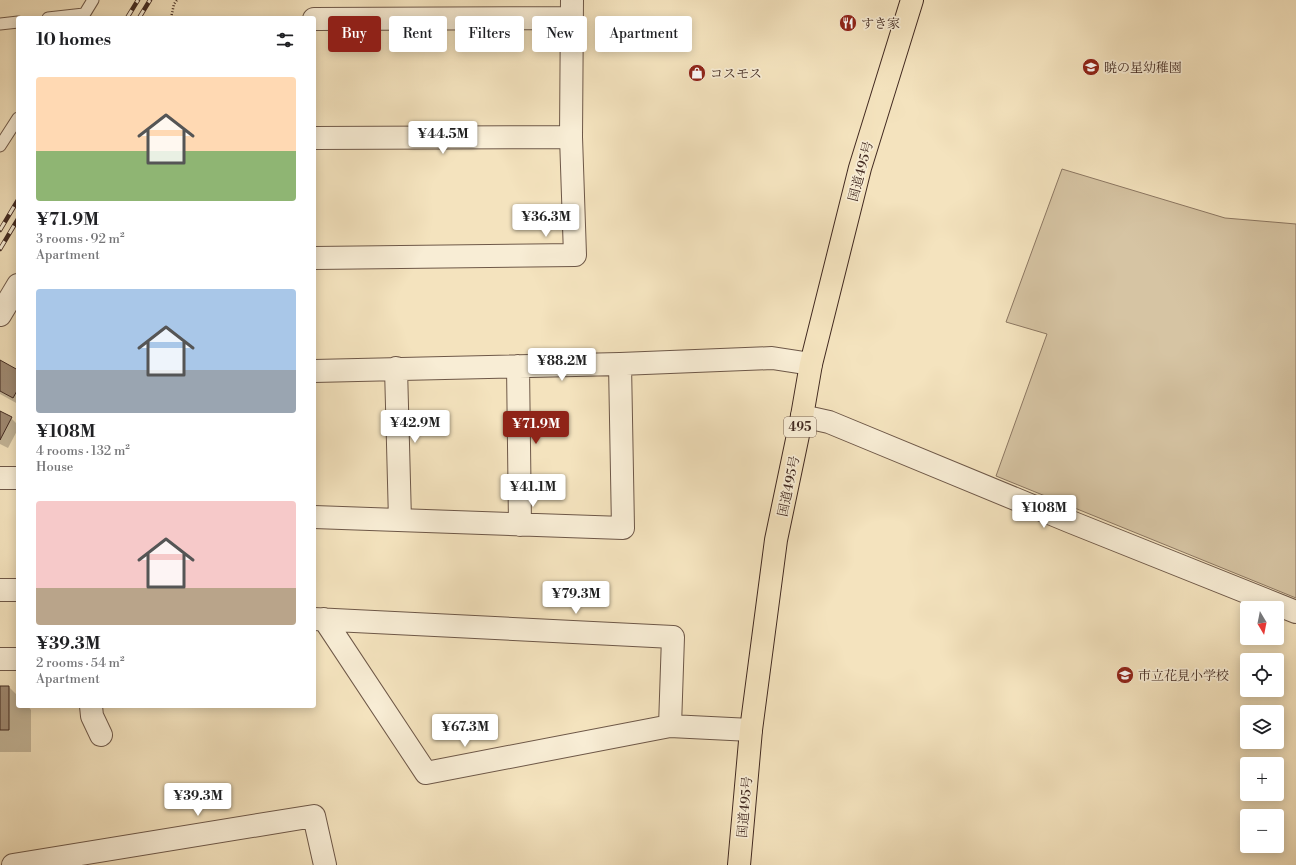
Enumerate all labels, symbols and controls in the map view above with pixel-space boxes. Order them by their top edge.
restaurant icon: すき家 [838,13,858,33]
chip: Buy [328,16,381,52]
chip: Rent [389,16,447,52]
chip: Filters [455,16,524,52]
chip: New [532,16,587,52]
chip: Apartment [595,16,692,52]
place label: すき家 [861,16,900,32]
text: 10 homes [36,29,111,51]
icon: filters [274,29,296,51]
school or university icon: 暁の星幼稚園 [1081,57,1101,77]
place label: 暁の星幼稚園 [1104,60,1182,76]
shop icon: コスモス [687,63,707,83]
place label: コスモス [710,66,762,82]
icon: home [130,103,202,175]
pin: ¥44.5M [410,121,476,155]
text: ¥44.5M [417,126,469,142]
street label: 国道495号 [845,139,877,203]
pin: ¥36.3M [513,204,579,238]
text: ¥71.9M [36,209,99,231]
text: ¥36.3M [521,209,571,225]
text: 3 rooms · 92 m² [36,231,124,247]
text: Apartment [36,247,100,263]
icon: home [130,315,202,387]
pin: ¥88.2M [529,348,595,382]
text: ¥88.2M [537,353,587,369]
pin: ¥42.9M [382,410,448,444]
pin: ¥71.9M [503,411,569,445]
text: ¥42.9M [390,415,440,431]
text: ¥71.9M [512,416,560,432]
road number: 495 [784,417,816,437]
text: ¥108M [36,421,96,443]
text: 4 rooms · 132 m² [36,443,130,459]
street label: 国道495号 [775,454,803,518]
text: House [36,459,73,475]
pin: ¥41.1M [500,474,566,508]
text: ¥41.1M [510,479,556,495]
pin: ¥108M [1016,495,1072,529]
text: ¥108M [1021,500,1067,516]
icon: home [130,527,202,599]
pin: ¥79.3M [543,581,609,615]
text: ¥79.3M [551,586,601,602]
north arrow [1240,601,1284,645]
map controls [1240,601,1284,853]
text: ¥39.3M [36,633,101,655]
button: locate [1240,653,1284,697]
text: 2 rooms · 54 m² [36,655,125,671]
school or university icon: 市立花見小学校 [1115,665,1135,685]
place label: 市立花見小学校 [1138,668,1229,684]
text: Apartment [36,671,100,687]
button: layers [1240,705,1284,749]
pin: ¥67.3M [432,714,498,748]
text: ¥67.3M [441,719,489,735]
button: + [1240,757,1284,801]
street label: 国道495号 [734,776,756,839]
pin: ¥39.3M [165,783,231,817]
text: ¥39.3M [173,788,223,804]
button: − [1240,809,1284,853]

